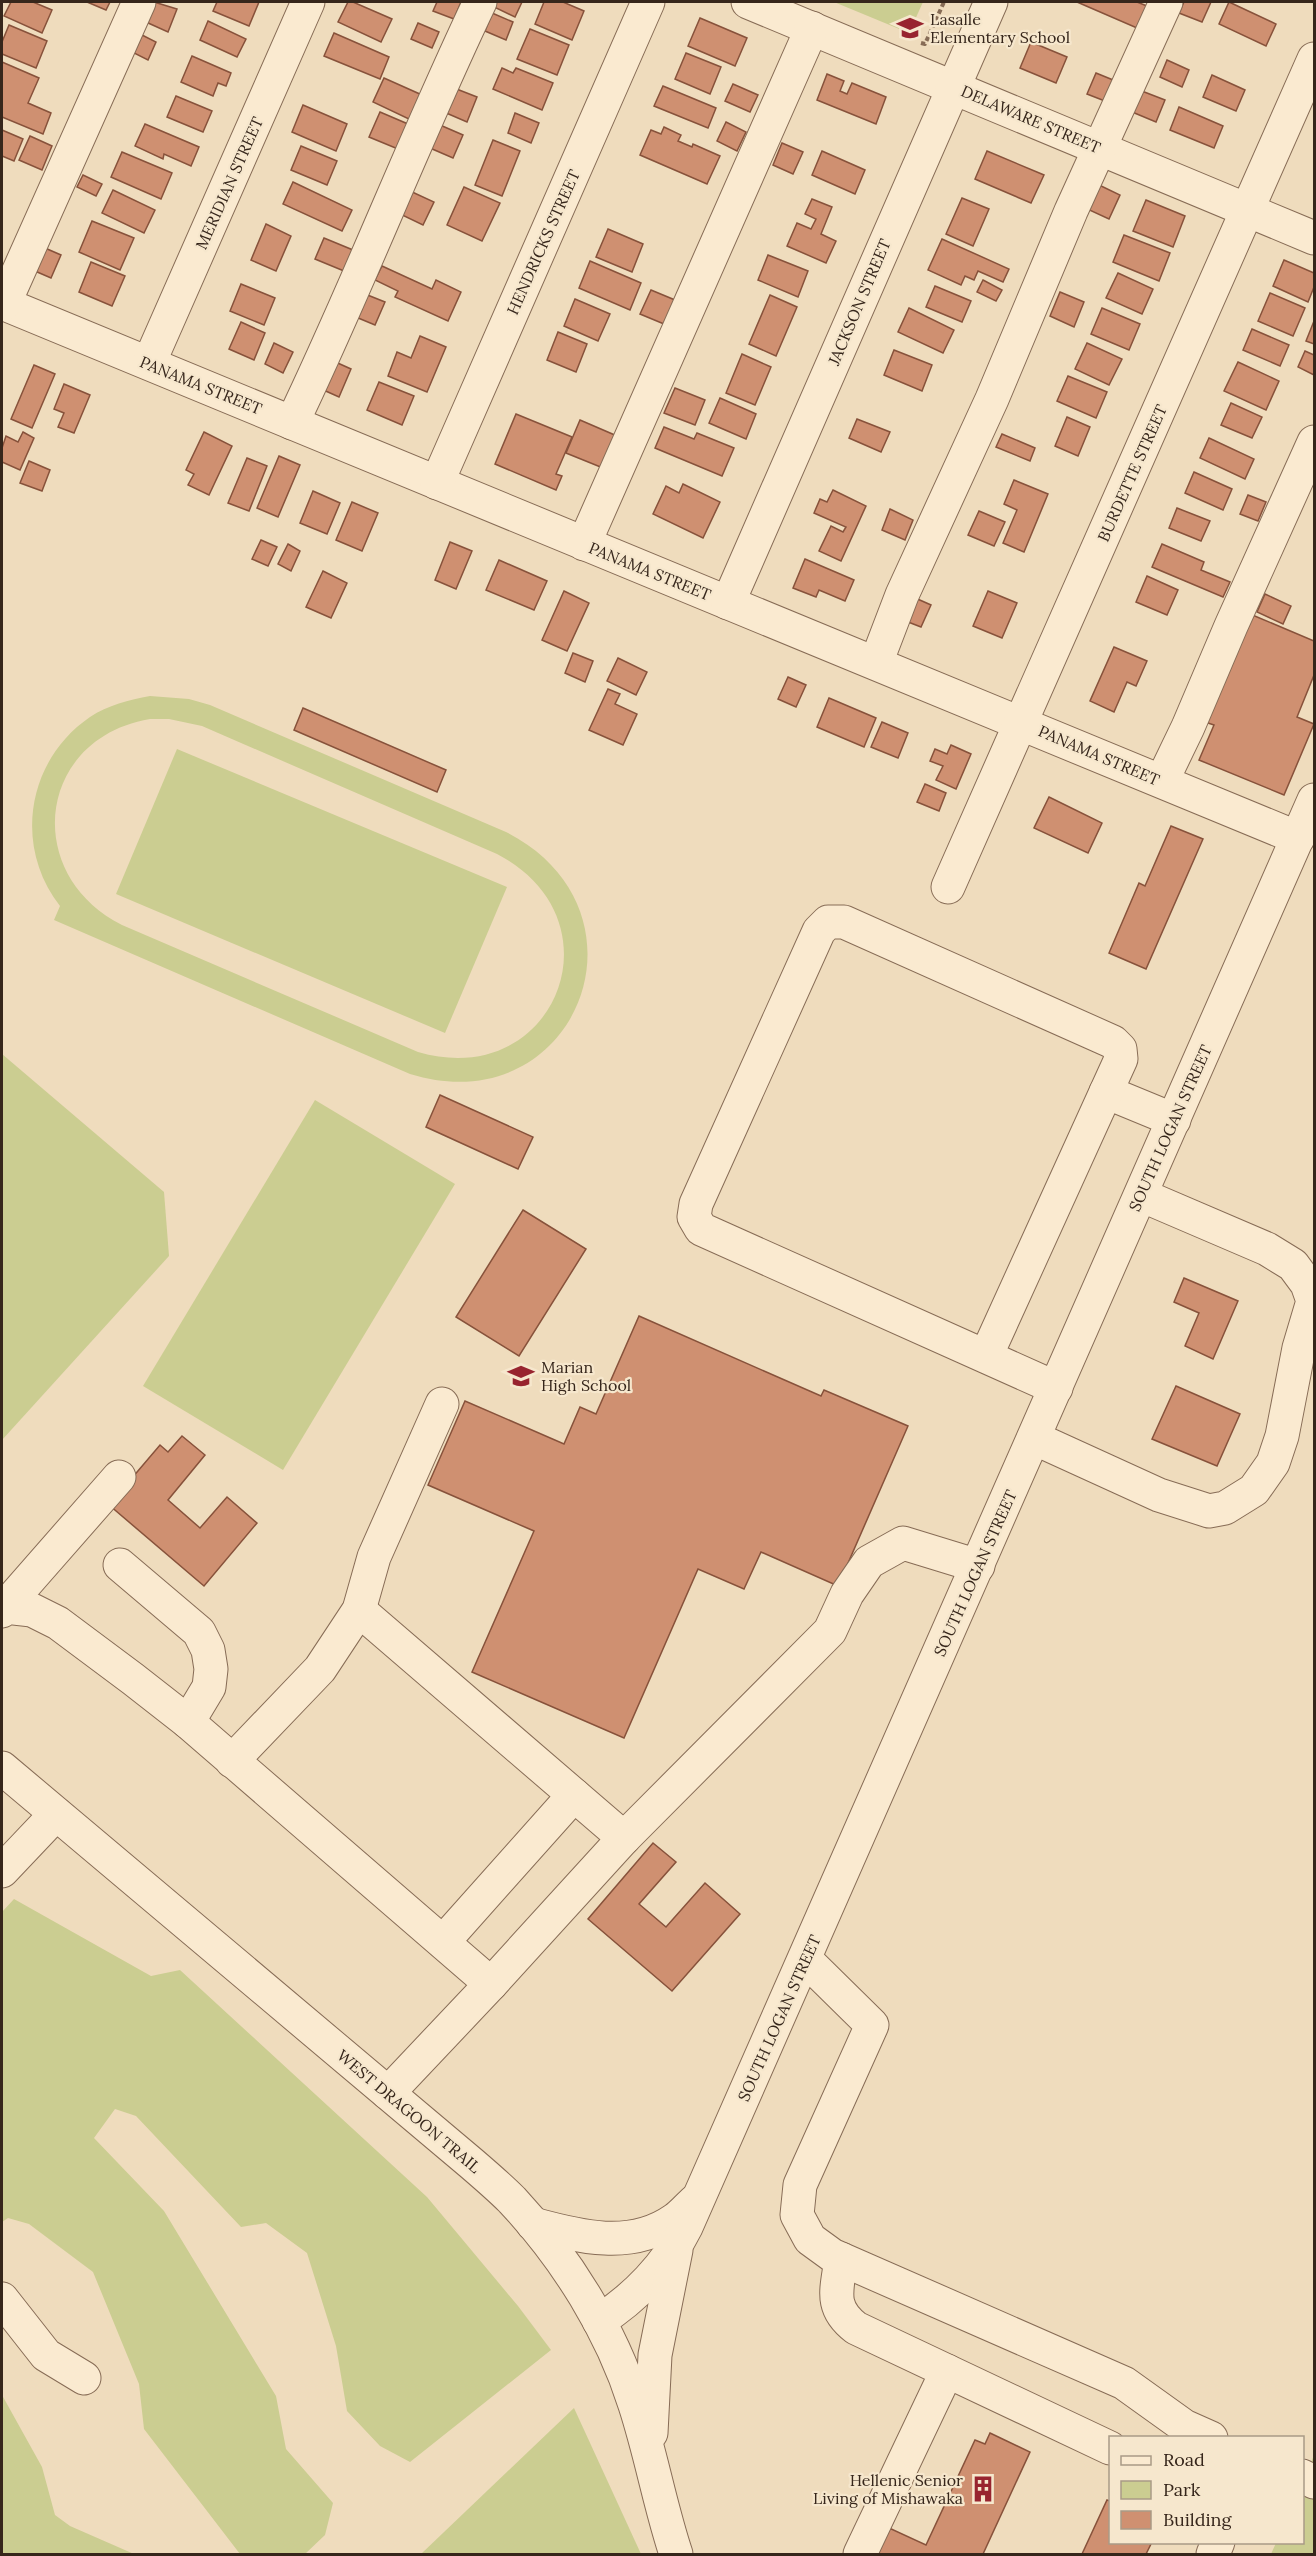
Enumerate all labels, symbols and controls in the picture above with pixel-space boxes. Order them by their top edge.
place label: Lasalle Elementary School [930,9,1070,47]
school or university icon: Lasalle Elementary School [895,13,925,43]
street label: DELAWARE STREET [958,81,1104,157]
street label: MERIDIAN STREET [191,114,267,252]
street label: HENDRICKS STREET [502,166,584,318]
street label: JACKSON STREET [823,236,895,369]
street label: PANAMA STREET [137,351,265,419]
street label: BURDETTE STREET [1093,401,1171,545]
street label: PANAMA STREET [586,537,714,605]
street label: PANAMA STREET [1035,720,1163,790]
street label: SOUTH LOGAN STREET [1124,1042,1216,1214]
place label: Marian High School [541,1357,631,1395]
school or university icon: Marian High School [506,1361,536,1391]
street label: SOUTH LOGAN STREET [929,1487,1021,1659]
street label: SOUTH LOGAN STREET [733,1932,825,2104]
street label: WEST DRAGOON TRAIL [333,2045,485,2177]
legend [1109,2436,1304,2544]
text: Road [1163,2448,1205,2471]
place label: Hellenic Senior Living of Mishawaka [813,2470,963,2508]
building icon: Hellenic Senior Living of Mishawaka [968,2474,998,2504]
text: Park [1163,2478,1201,2501]
text: Building [1163,2508,1233,2531]

